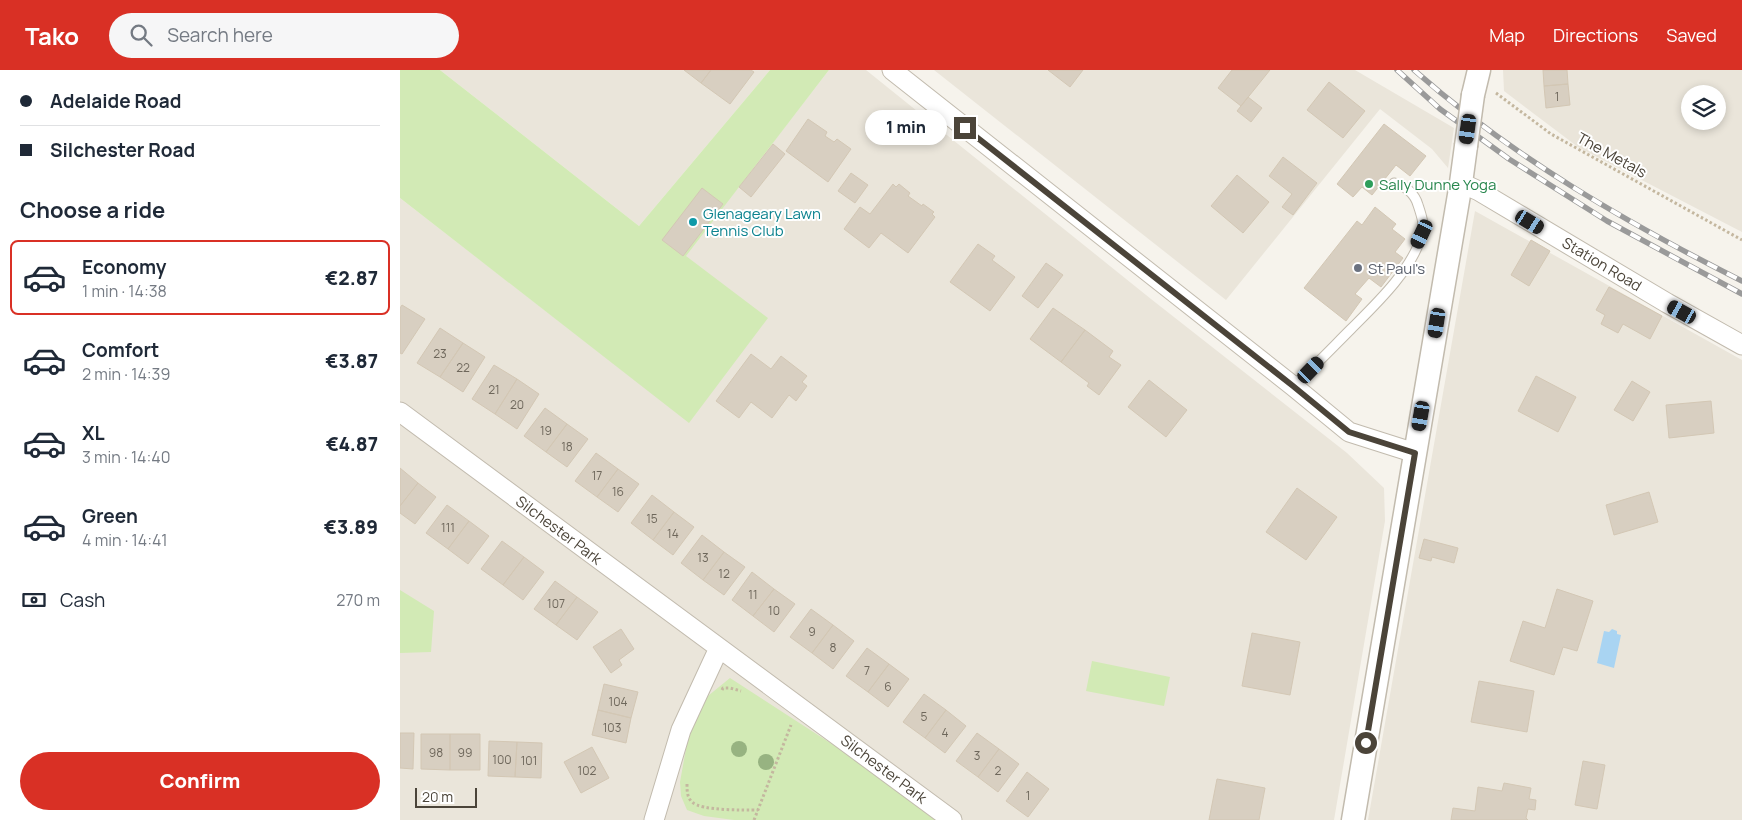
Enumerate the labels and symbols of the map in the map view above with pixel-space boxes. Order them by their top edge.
house number: 1 [1555,88,1559,105]
callout: 1 min [865,110,948,146]
car [1458,113,1477,145]
route end [954,117,976,139]
street label: The Metals [1573,127,1651,183]
place label: Sally Dunne Yoga [1379,174,1496,195]
marker: Sally Dunne Yoga [1363,178,1375,190]
place label: Glenageary Lawn Tennis Club [703,203,821,241]
car [1513,208,1546,236]
marker: Glenageary Lawn Tennis Club [687,216,699,228]
car [1408,217,1435,251]
street label: Station Road [1558,232,1646,296]
place label: St Paul's [1368,258,1425,279]
marker: St Paul's [1352,262,1364,274]
car [1665,298,1698,326]
car [1427,307,1446,339]
house number: 23 [433,345,447,362]
car [1295,354,1326,386]
house number: 22 [456,359,470,376]
house number: 21 [488,381,500,398]
house number: 20 [510,396,524,413]
car [1411,400,1430,432]
house number: 19 [540,422,552,439]
house number: 18 [561,438,573,455]
house number: 17 [592,467,602,484]
house number: 16 [612,483,624,500]
street label: Silchester Park [512,491,607,570]
house number: 15 [646,510,658,527]
house number: 111 [441,519,455,536]
house number: 14 [667,525,679,542]
house number: 13 [697,549,709,566]
house number: 12 [718,565,730,582]
house number: 11 [748,586,758,603]
house number: 107 [547,595,565,612]
house number: 10 [768,602,780,619]
house number: 9 [808,623,816,640]
house number: 8 [830,639,837,656]
house number: 7 [864,662,870,679]
house number: 6 [884,678,892,695]
house number: 104 [608,693,628,710]
house number: 5 [921,708,928,725]
house number: 103 [603,719,621,736]
house number: 4 [941,724,949,741]
street label: Silchester Park [837,730,932,809]
route start [1355,732,1377,754]
house number: 98 [429,744,443,761]
house number: 99 [458,744,472,761]
house number: 3 [974,747,980,764]
house number: 100 [492,751,512,768]
house number: 101 [521,752,537,769]
house number: 102 [578,762,597,779]
house number: 2 [995,762,1002,779]
scale bar [415,785,478,808]
house number: 1 [1026,787,1030,804]

